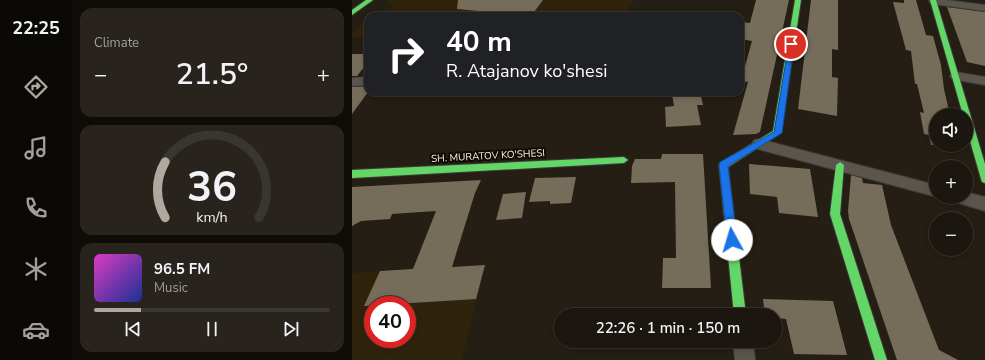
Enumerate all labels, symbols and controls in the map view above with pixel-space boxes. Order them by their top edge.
text: 22:25 [12,16,60,40]
text: 40 m [446,23,512,61]
pin [774,27,808,61]
icon: right [380,28,432,80]
icon: arrive [780,33,802,55]
text: Climate [94,34,139,52]
text: 21.5° [176,54,248,95]
text: R. Atajanov ko'shesi [446,59,607,83]
text: − [94,60,107,90]
text: + [317,60,330,90]
icon: directions [22,73,50,101]
map controls [929,108,973,256]
button: sound [929,108,973,152]
icon: music [22,134,50,162]
street label: SH. MURATOV KO'SHESI [431,146,545,166]
text: 36 [187,159,237,216]
button: + [929,160,973,204]
icon: phone [22,194,50,222]
text: km/h [196,208,228,227]
button: − [929,212,973,256]
position arrow [711,219,753,261]
icon: climate [22,255,50,283]
text: 96.5 FM [154,259,210,279]
text: Music [154,279,188,297]
speed limit sign: 40 [364,296,416,348]
icon: car [22,316,50,344]
icon: previous [122,318,144,340]
icon: pause [201,318,223,340]
icon: next [280,318,302,340]
text: 22:26 · 1 min · 150 m [596,318,740,338]

